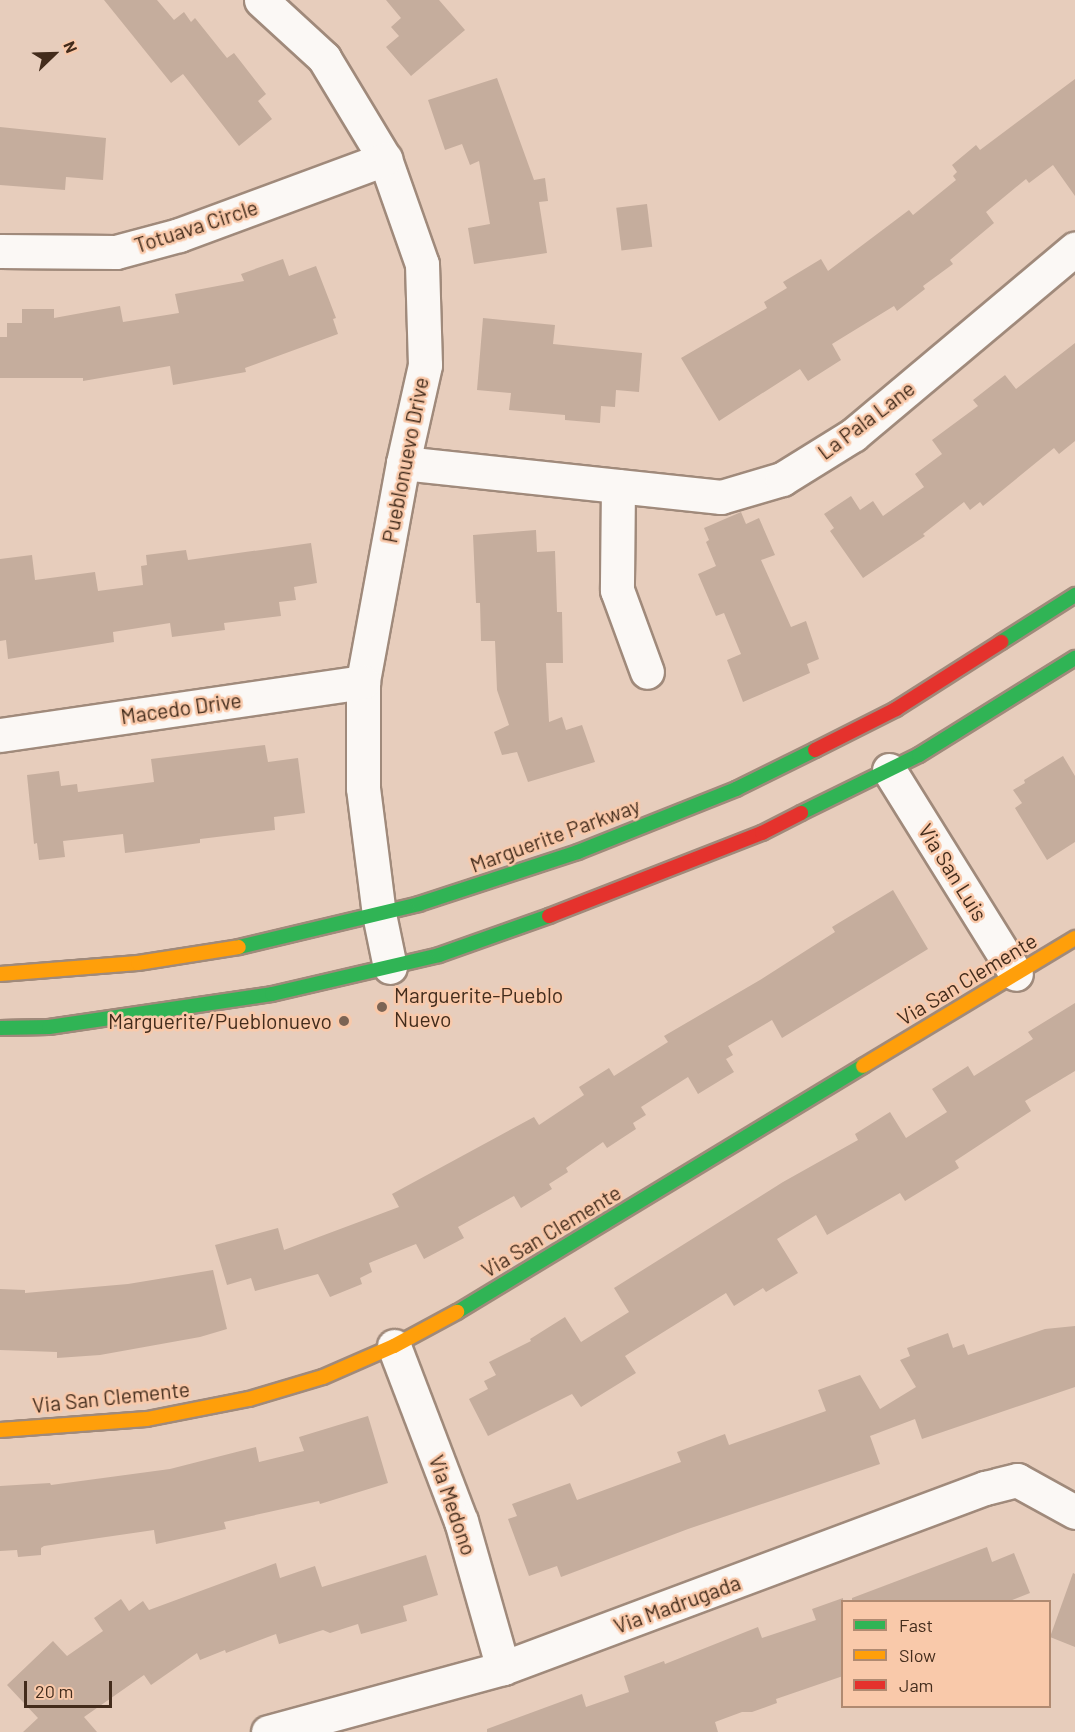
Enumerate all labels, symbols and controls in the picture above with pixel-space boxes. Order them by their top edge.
north arrow [24,24,84,84]
text: N [60,38,82,55]
street label: Totuava Circle [131,194,261,258]
street label: Pueblonuevo Drive [377,375,433,545]
street label: La Pala Lane [813,375,919,465]
street label: Macedo Drive [119,687,243,729]
street label: Marguerite Parkway [467,793,643,877]
street label: Via San Luis [913,819,993,925]
street label: Via San Clemente [893,927,1041,1031]
place label: Marguerite-Pueblo Nuevo [394,982,563,1032]
marker: Marguerite-Pueblo Nuevo [375,1000,389,1014]
place label: Marguerite/Pueblonuevo [108,1008,332,1034]
marker: Marguerite/Pueblonuevo [337,1014,351,1028]
street label: Via San Clemente [477,1179,625,1283]
street label: Via San Clemente [31,1376,191,1418]
street label: Via Medono [424,1452,482,1558]
street label: Via Madrugada [610,1569,744,1639]
legend [841,1600,1051,1708]
text: Fast [899,1614,933,1636]
text: Slow [899,1644,936,1666]
scale bar [27,1669,116,1707]
text: Jam [899,1674,933,1696]
text: 20 m [35,1680,73,1702]

